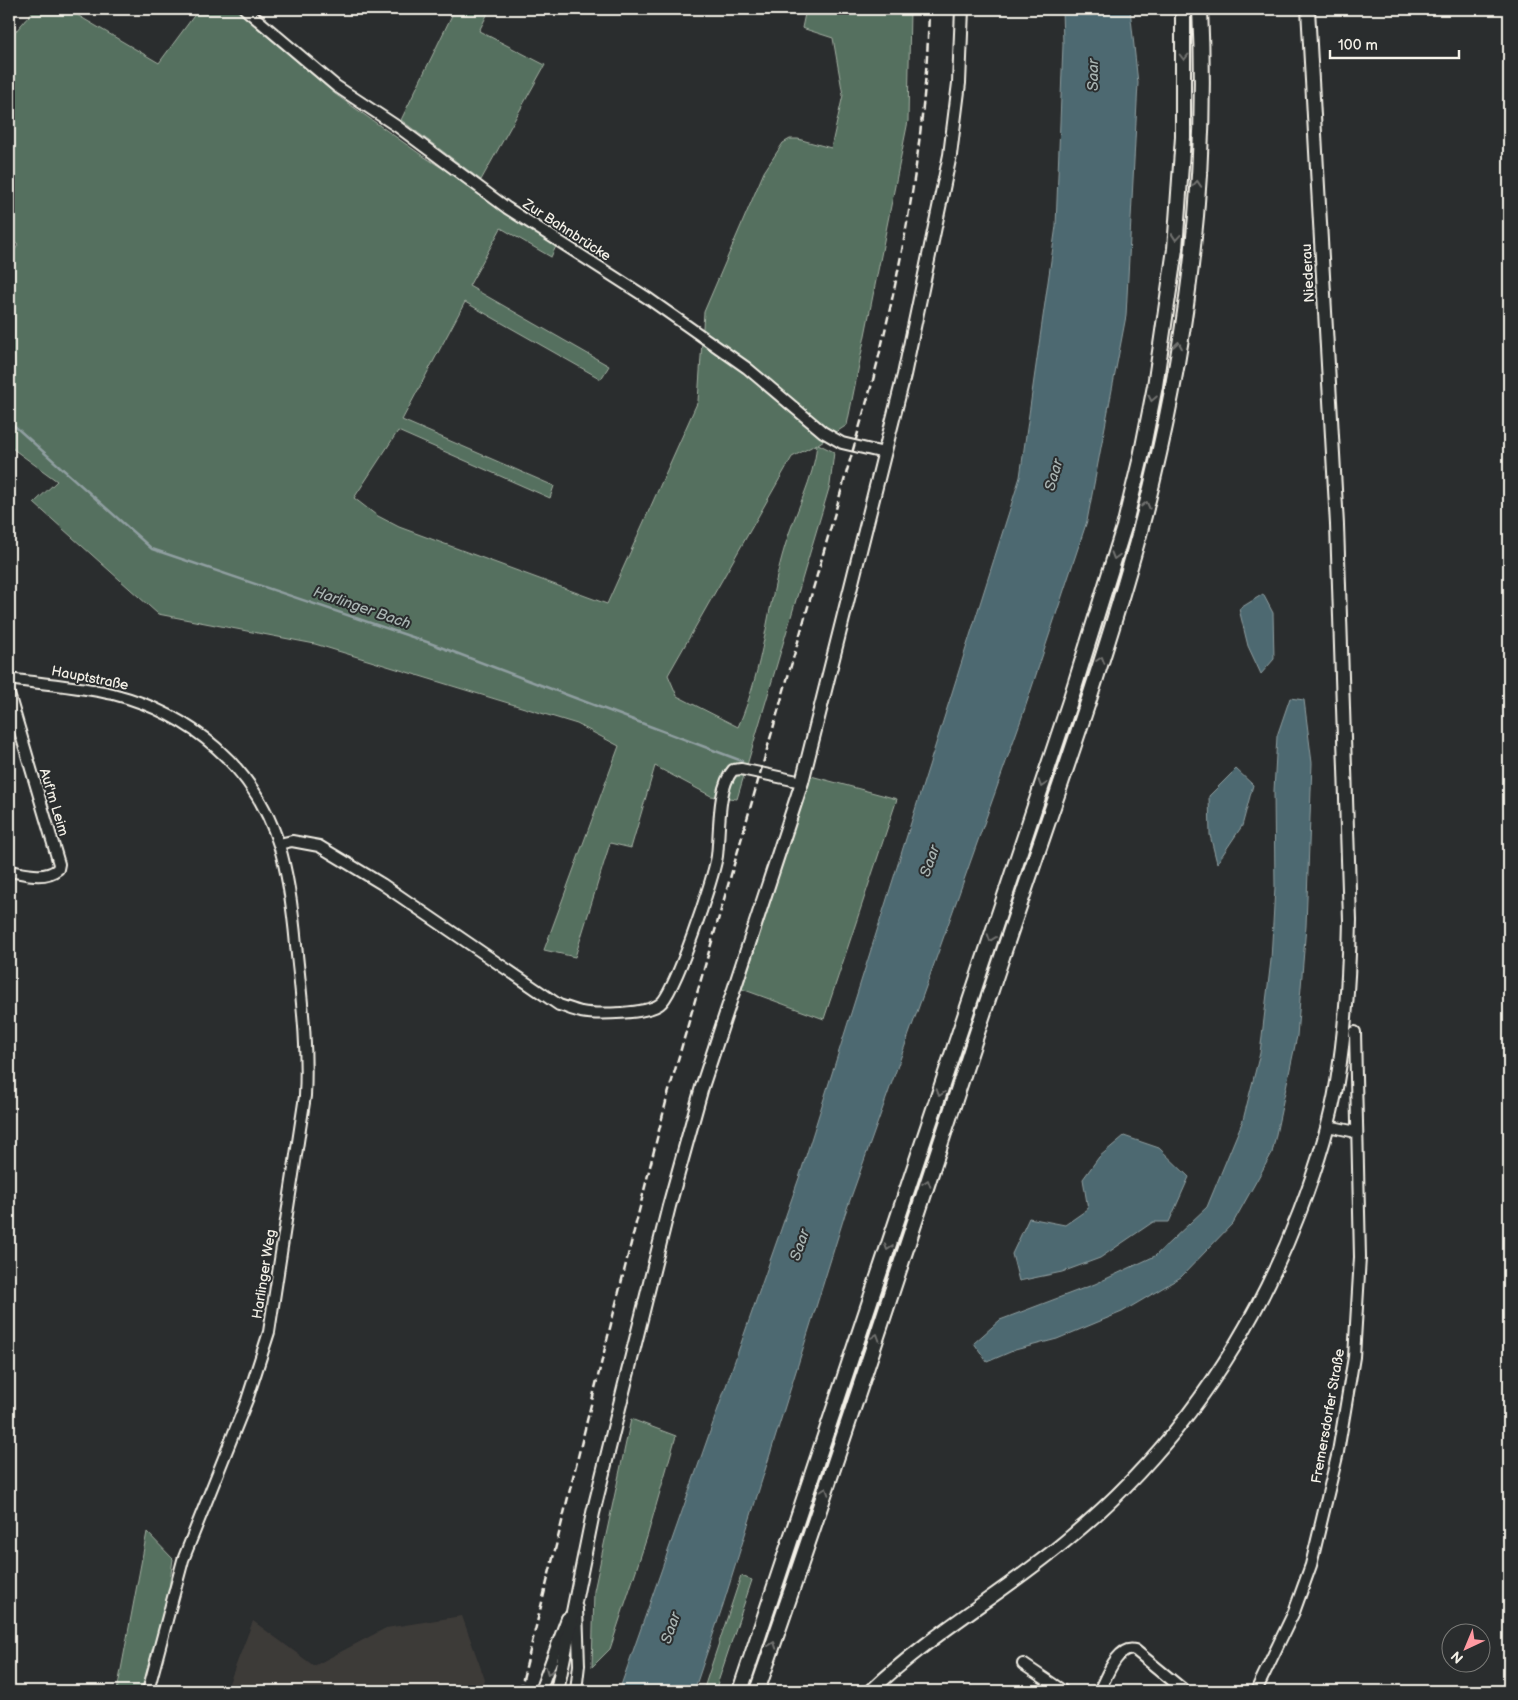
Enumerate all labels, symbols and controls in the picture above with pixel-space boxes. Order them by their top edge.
scale bar [1330,28,1459,60]
text: 100 m [1338,36,1378,55]
one-way arrow [1179,54,1189,62]
water label: Saar [1084,57,1103,91]
one-way arrow [1191,180,1202,188]
street label: Zur Bahnbrücke [519,195,614,265]
one-way arrow [1170,233,1181,241]
street label: Niederau [1298,243,1318,303]
one-way arrow [1173,341,1183,350]
one-way arrow [1148,394,1158,402]
water label: Saar [1040,455,1068,493]
one-way arrow [1141,501,1151,509]
one-way arrow [1110,552,1121,560]
water label: Harlinger Bach [311,582,413,634]
one-way arrow [1095,657,1105,665]
street label: Hauptstraße [50,662,130,694]
street label: Auf'm Leim [36,766,72,838]
one-way arrow [1038,779,1048,788]
water label: Saar [916,841,945,879]
one-way arrow [986,934,996,942]
one-way arrow [935,1088,945,1096]
one-way arrow [922,1179,932,1187]
water label: Saar [786,1225,815,1263]
street label: Harlinger Weg [249,1228,279,1320]
one-way arrow [884,1242,894,1250]
one-way arrow [870,1333,880,1342]
street label: Fremersdorfer Straße [1308,1347,1348,1485]
one-way arrow [819,1487,829,1496]
water label: Saar [657,1608,686,1646]
north arrow [1440,1622,1490,1672]
one-way arrow [767,1641,777,1650]
text: N [1448,1647,1467,1667]
one-way arrow [544,1666,554,1674]

